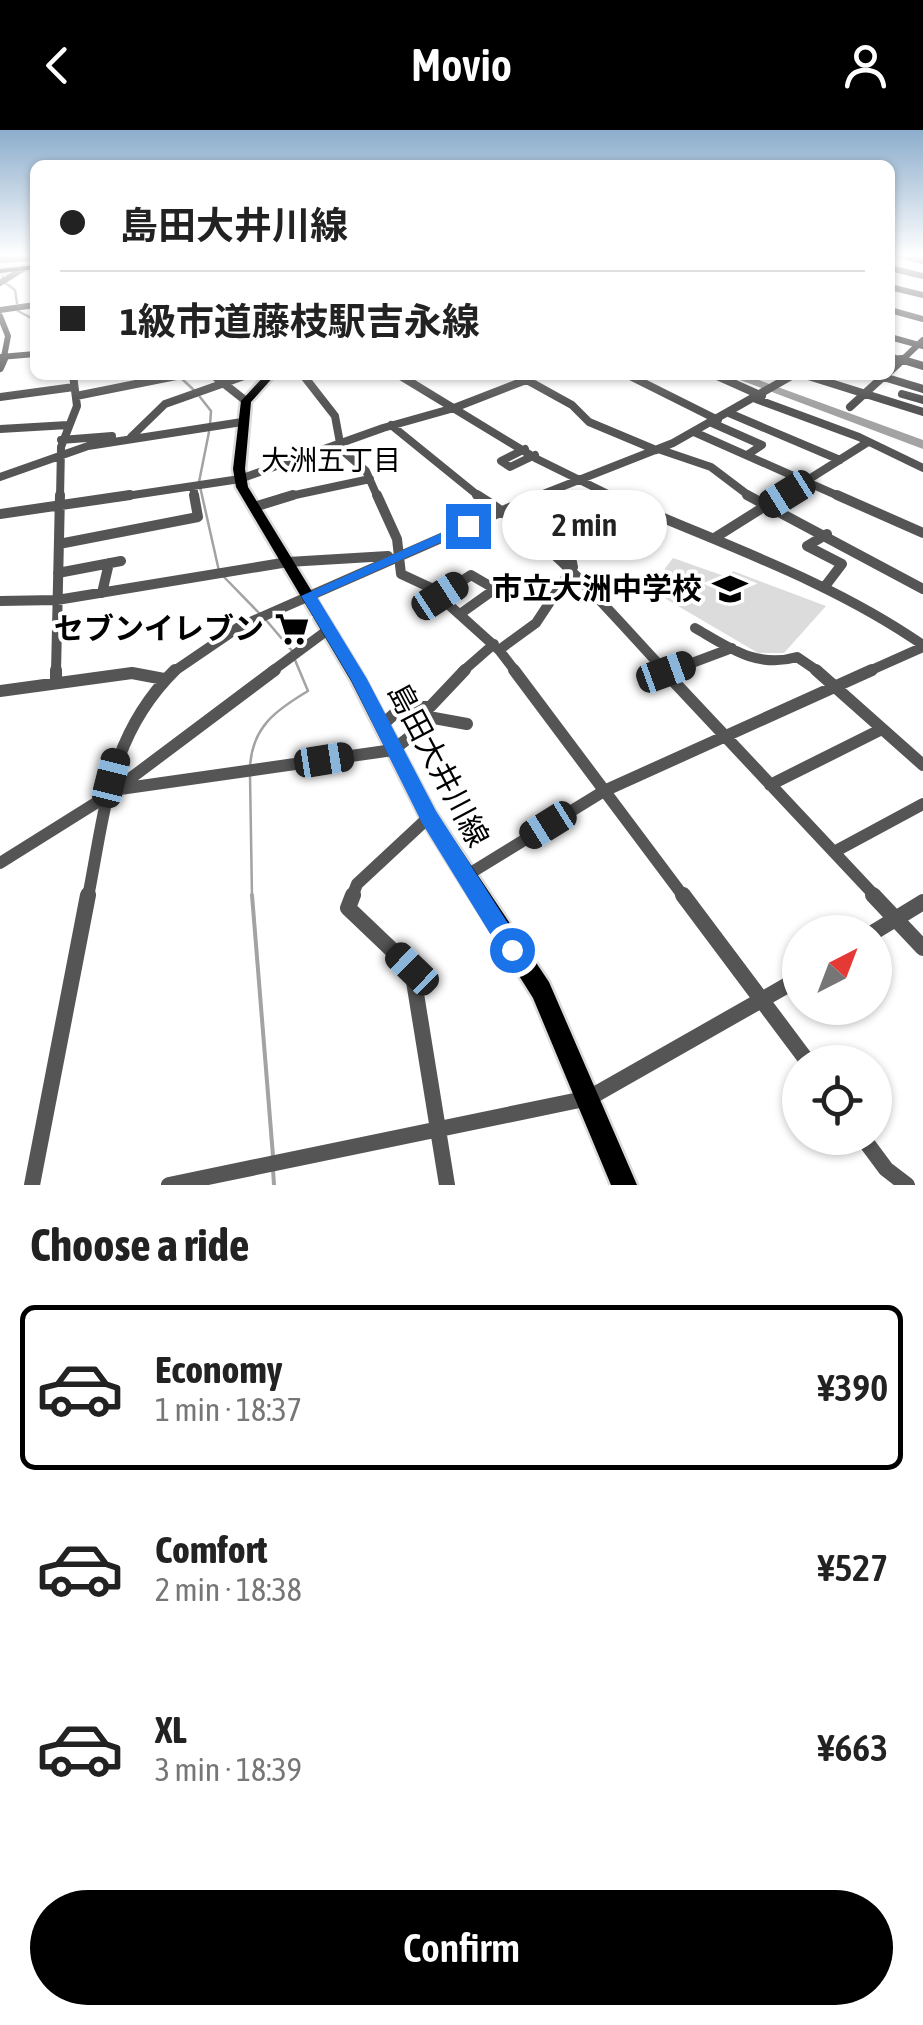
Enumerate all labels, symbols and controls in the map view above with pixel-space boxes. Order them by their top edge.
icon: back [30,38,85,93]
icon: person [838,38,893,93]
text: Movio [411,39,512,91]
text: 島田大井川線 [120,204,348,247]
text: 1級市道藤枝駅吉永線 [120,300,480,343]
district label: 大洲五丁目 [261,444,401,476]
car [754,465,820,523]
callout: 2 min [503,491,668,561]
route end [446,504,491,549]
text: 2 min [552,506,617,543]
car [407,567,473,625]
school or university icon: 市立大洲中学校 [711,570,749,608]
place label: 市立大洲中学校 [492,571,702,605]
supermarket icon: セブンイレブン [273,610,311,648]
place label: セブンイレブン [54,611,264,645]
car [633,648,699,696]
street label: 島田大井川線 [382,677,496,852]
car [292,740,356,780]
car [89,745,133,811]
car [515,796,581,854]
north arrow [782,915,892,1025]
map controls [782,915,892,1155]
route start [490,928,535,973]
car [380,937,444,1001]
button: locate [782,1045,892,1155]
text: Choose a ride [30,1219,249,1271]
icon: car [35,1343,125,1433]
text: Economy [155,1348,282,1391]
text: ¥390 [818,1366,888,1409]
text: 1 min · 18:37 [155,1391,302,1428]
icon: car [35,1523,125,1613]
text: Comfort [155,1528,267,1571]
text: ¥527 [818,1546,888,1589]
text: 2 min · 18:38 [155,1571,302,1608]
icon: car [35,1703,125,1793]
text: XL [155,1708,187,1751]
text: ¥663 [818,1726,888,1769]
text: 3 min · 18:39 [155,1751,302,1788]
button: Confirm [30,1890,893,2005]

